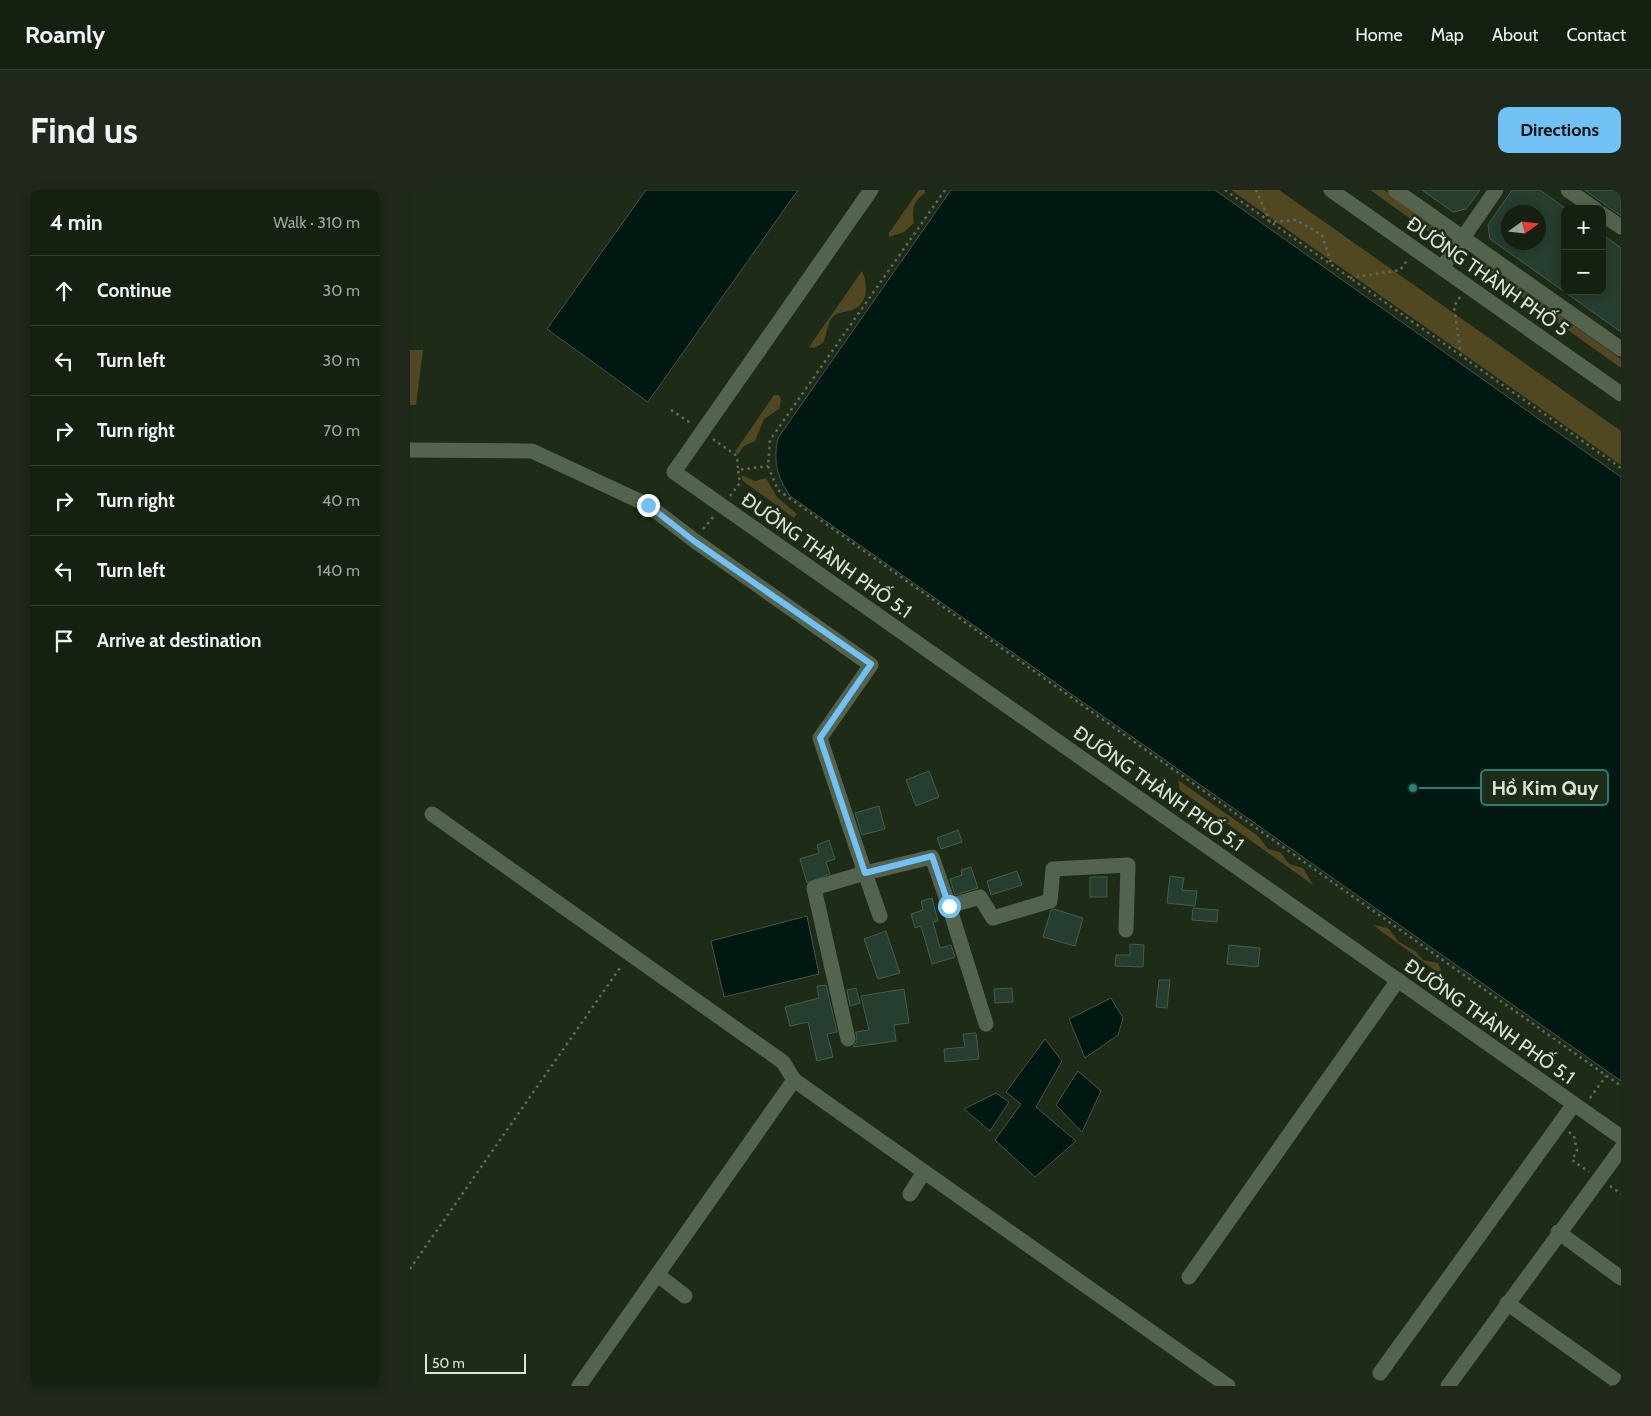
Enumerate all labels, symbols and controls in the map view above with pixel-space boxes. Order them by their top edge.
text: Roamly [25,20,105,49]
text: Home [1355,24,1403,46]
text: Map [1431,24,1464,46]
text: About [1492,24,1538,46]
text: Contact [1566,24,1626,46]
button: Directions [1498,107,1621,153]
text: Find us [30,109,138,152]
north arrow [1501,205,1546,250]
map controls [1561,205,1606,295]
button: + [1561,205,1606,250]
street label: ĐƯỜNG THÀNH PHỐ 5 [1402,209,1575,341]
text: 4 min [50,210,103,235]
text: Walk · 310 m [273,213,360,232]
button: − [1561,250,1606,295]
icon: ahead [50,277,78,305]
text: Continue [97,279,171,302]
text: 30 m [323,281,360,300]
icon: left [50,347,78,375]
text: Turn left [97,349,165,372]
text: 30 m [323,351,360,370]
icon: right [50,417,78,445]
text: Turn right [97,419,175,442]
text: 70 m [323,421,360,440]
street label: ĐƯỜNG THÀNH PHỐ 5.1 [737,486,918,623]
icon: right [50,487,78,515]
text: Turn right [97,489,175,512]
text: 40 m [322,491,360,510]
route end [637,494,660,517]
icon: left [50,557,78,585]
text: Turn left [97,559,165,582]
text: 140 m [317,561,360,580]
icon: arrive [50,627,78,655]
text: Arrive at destination [97,629,261,652]
street label: ĐƯỜNG THÀNH PHỐ 5.1 [1069,719,1250,856]
callout: Hồ Kim Quy [1481,770,1608,805]
text: Hồ Kim Quy [1492,776,1599,800]
route start [938,895,961,918]
street label: ĐƯỜNG THÀNH PHỐ 5.1 [1400,952,1581,1089]
scale bar [425,1351,526,1374]
text: 50 m [432,1354,465,1372]

